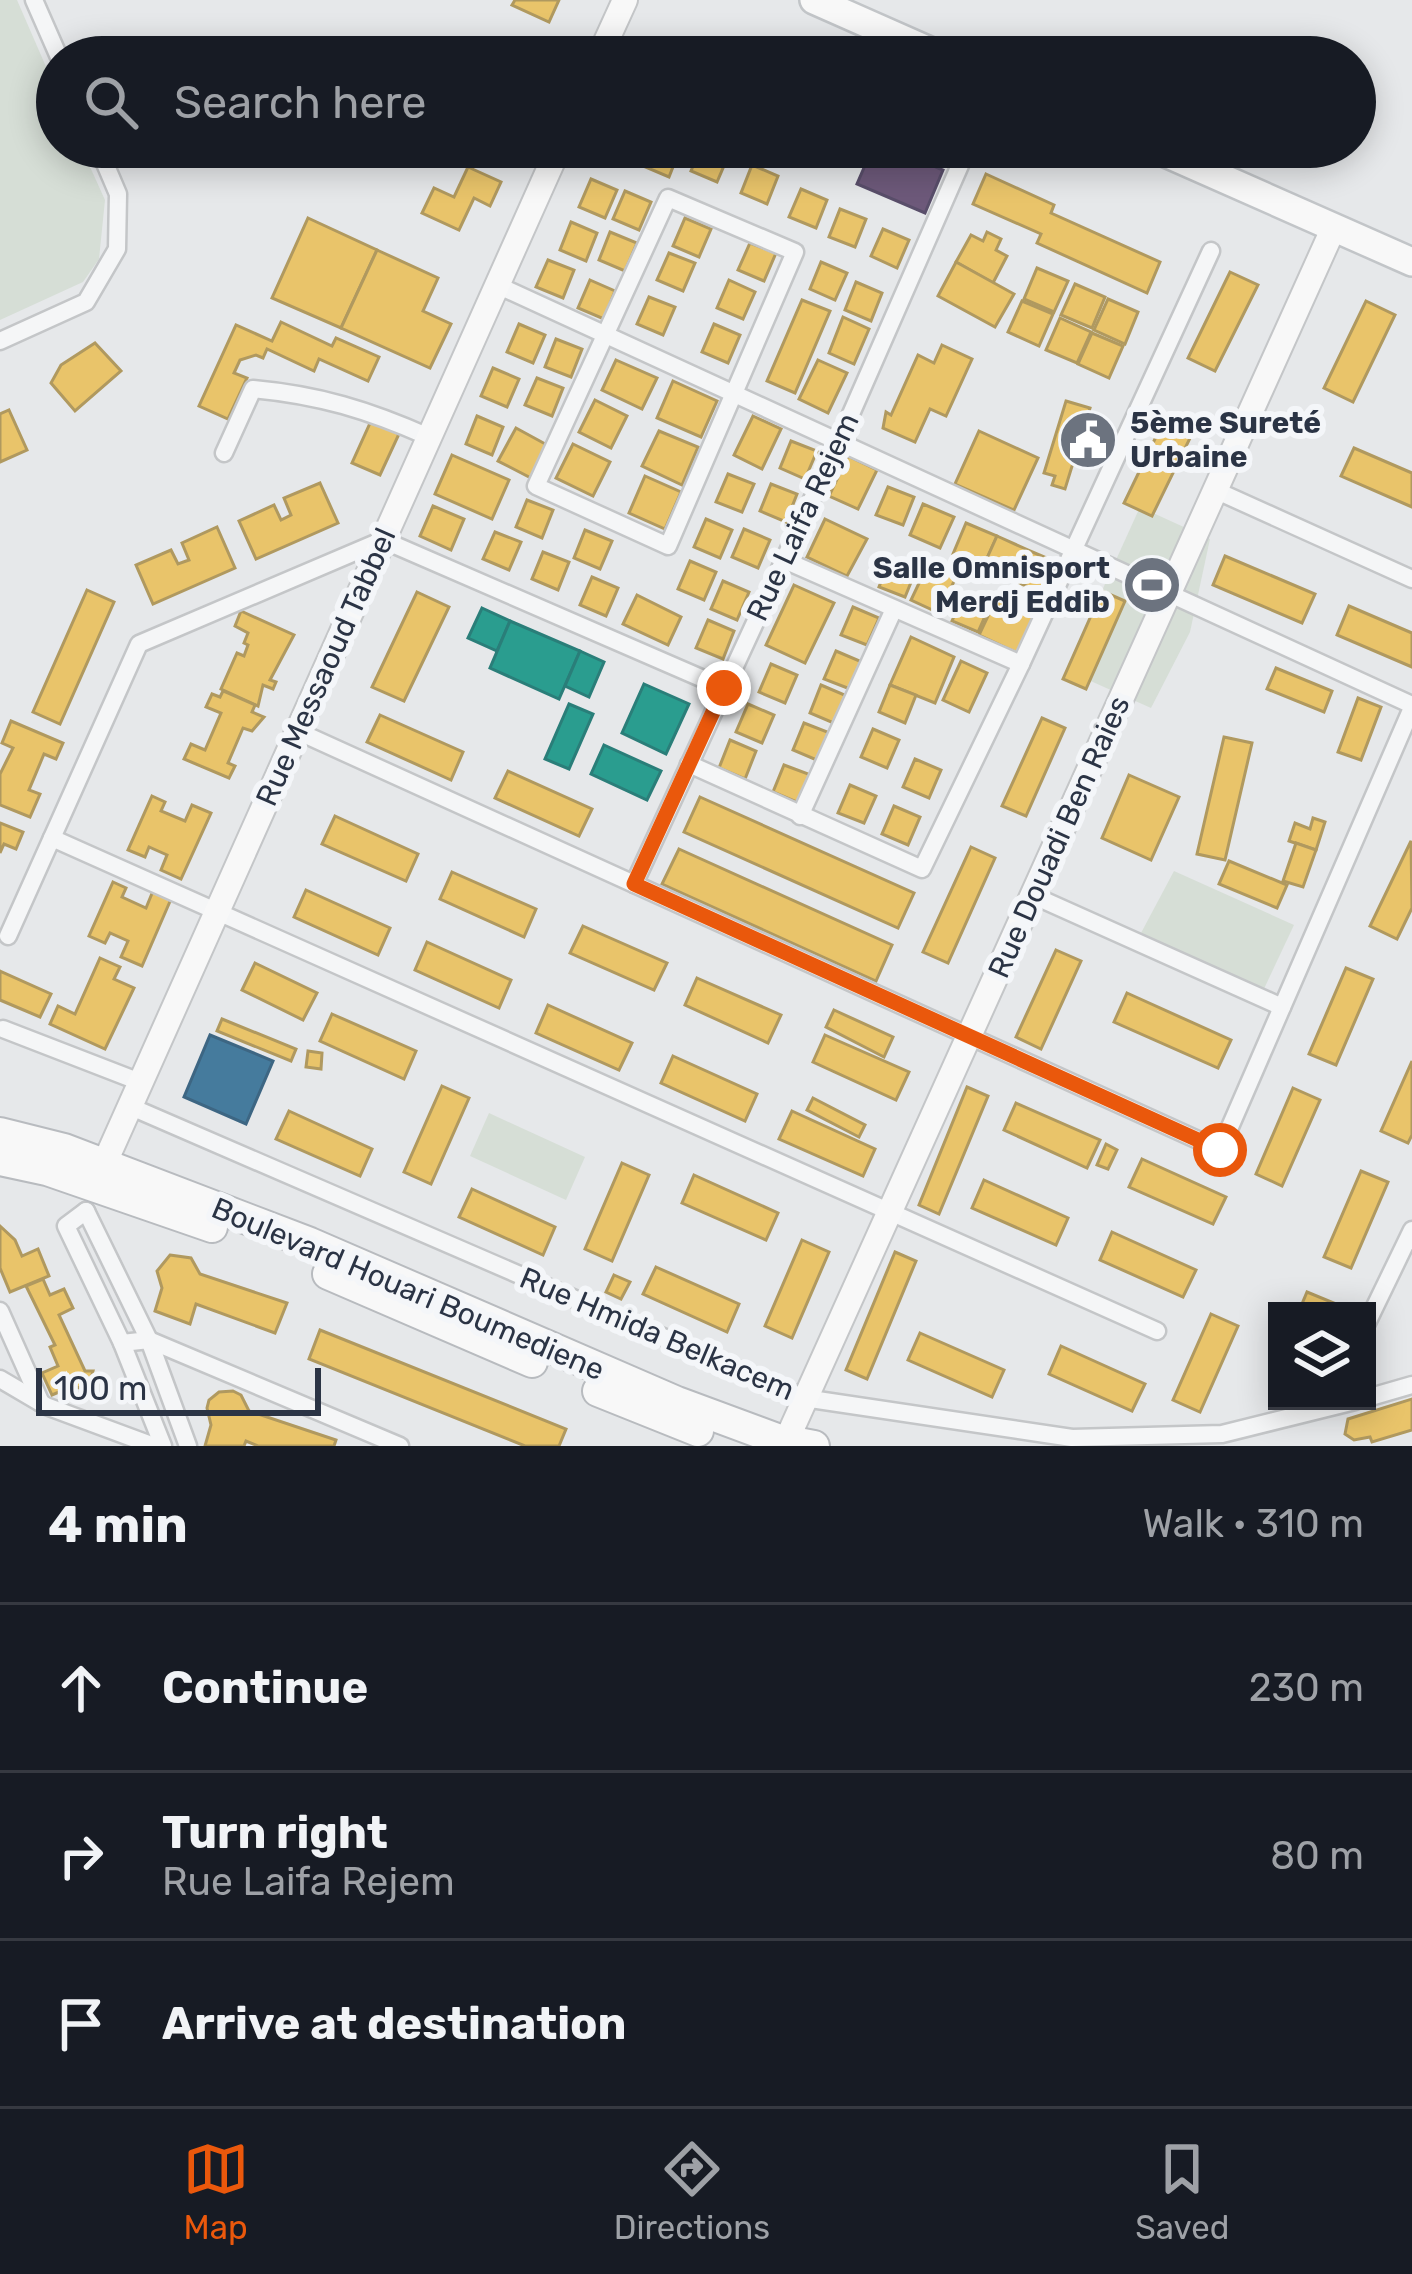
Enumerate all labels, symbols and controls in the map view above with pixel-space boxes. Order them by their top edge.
search box [36,36,1376,168]
icon: search [78,69,144,135]
text: Search here [174,76,426,129]
place label: 5ème Sureté Urbaine [1130,405,1321,475]
street label: Rue Laifa Rejem [739,407,867,627]
public building icon: 5ème Sureté Urbaine [1057,409,1119,471]
street label: Rue Messaoud Tabbel [248,522,404,812]
place label: Salle Omnisport Merdj Eddib [873,550,1110,620]
sports icon: Salle Omnisport Merdj Eddib [1121,554,1183,616]
route end [697,661,751,715]
street label: Rue Douadi Ben Raies [981,690,1137,984]
route start [1193,1123,1247,1177]
street label: Boulevard Houari Boumediene [206,1190,610,1388]
street label: Rue Hmida Belkacem [514,1260,800,1408]
map controls [1268,1302,1376,1410]
button: layers [1268,1302,1376,1410]
scale bar [36,1362,321,1415]
text: 100 m [54,1369,147,1408]
text: 4 min [48,1494,188,1555]
text: Walk · 310 m [1142,1501,1364,1547]
icon: ahead [48,1655,114,1721]
text: Continue [162,1661,368,1714]
text: 230 m [1249,1665,1364,1711]
text: Turn right [162,1806,388,1859]
icon: right [48,1823,114,1889]
text: 80 m [1270,1833,1364,1879]
text: Rue Laifa Rejem [162,1859,455,1905]
icon: arrive [48,1991,114,2057]
text: Arrive at destination [162,1997,627,2050]
tab: Map [183,2136,249,2247]
tab: Directions [614,2136,770,2247]
tab: Saved [1135,2136,1229,2247]

